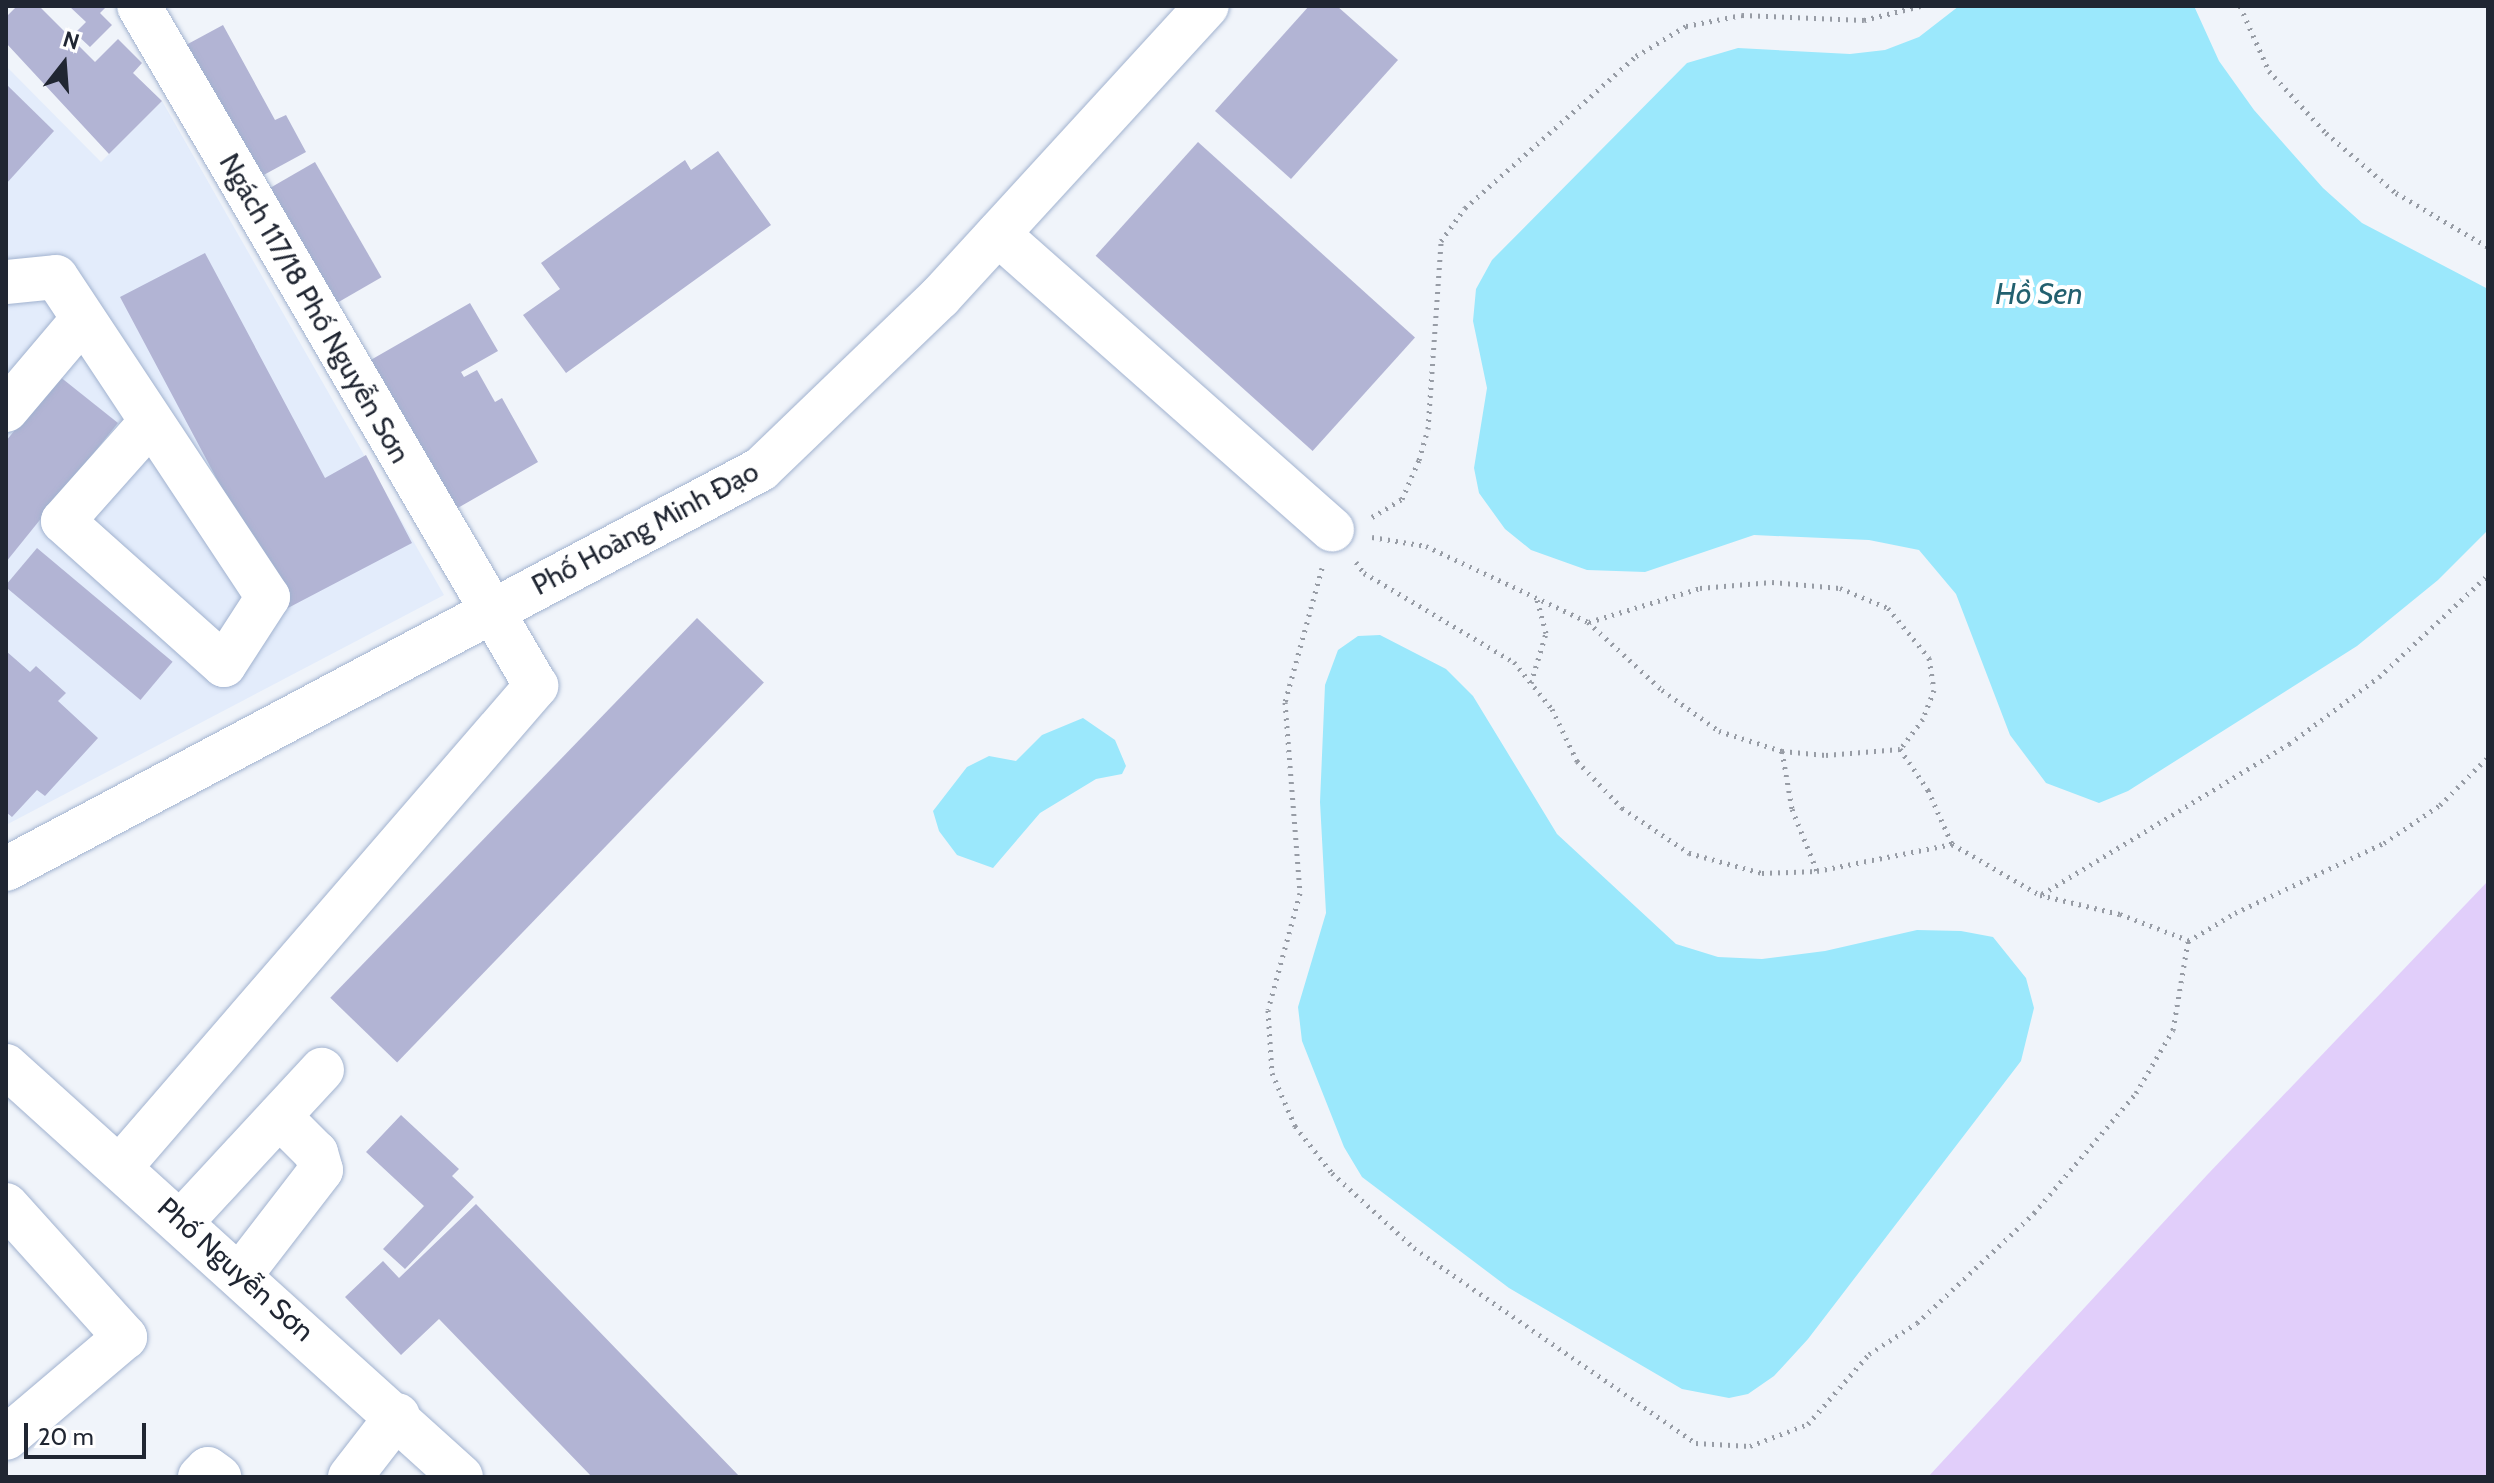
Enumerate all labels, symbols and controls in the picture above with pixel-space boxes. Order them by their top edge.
north arrow [24,24,104,104]
text: N [60,25,83,56]
street label: Ngách 117/18 Phố Nguyễn Sơn [213,147,417,469]
water label: Hồ Sen [1995,276,2083,312]
street label: Phố Hoàng Minh Đạo [526,454,764,602]
street label: Phố Nguyễn Sơn [151,1190,321,1348]
scale bar [28,1407,150,1457]
text: 20 m [38,1422,94,1451]

